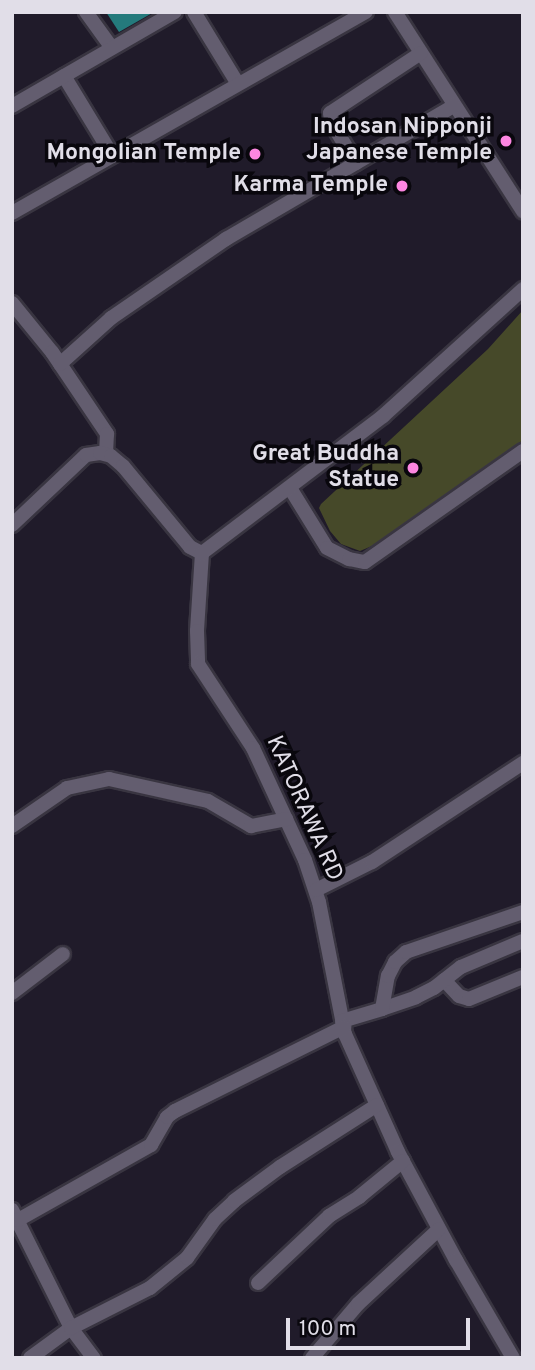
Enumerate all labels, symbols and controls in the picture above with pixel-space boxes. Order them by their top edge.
place label: Indosan Nipponji Japanese Temple [306,114,492,168]
marker: Indosan Nipponji Japanese Temple [498,133,514,149]
place label: Mongolian Temple [46,140,241,168]
marker: Mongolian Temple [247,146,263,162]
place label: Karma Temple [234,172,388,200]
marker: Karma Temple [394,178,410,194]
place label: Great Buddha Statue [252,441,399,495]
marker: Great Buddha Statue [405,460,421,476]
street label: KATORAWA RD [259,732,347,886]
scale bar [290,1304,474,1348]
text: 100 m [299,1316,356,1343]

